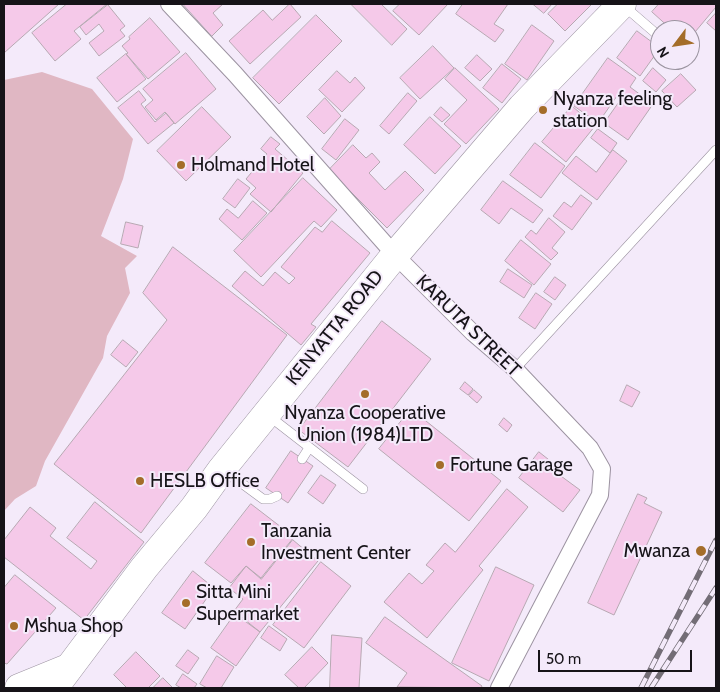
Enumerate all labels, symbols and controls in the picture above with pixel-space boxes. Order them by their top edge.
north arrow [650,20,700,70]
text: N [653,43,673,61]
place label: Nyanza feeling station [553,88,672,132]
marker: Nyanza feeling station [537,104,549,116]
place label: Holmand Hotel [191,154,314,176]
marker: Holmand Hotel [175,159,187,171]
street label: KENYATTA ROAD [282,266,388,390]
street label: KARUTA STREET [411,270,525,382]
marker: Nyanza Cooperative Union (1984)LTD [359,388,371,400]
place label: Nyanza Cooperative Union (1984)LTD [284,402,446,446]
place label: Fortune Garage [450,454,573,476]
marker: Fortune Garage [434,459,446,471]
place label: HESLB Office [150,470,260,492]
marker: HESLB Office [134,475,146,487]
place label: Tanzania Investment Center [261,520,410,564]
marker: Tanzania Investment Center [245,536,257,548]
place label: Mwanza [623,540,690,562]
marker: Mwanza [694,544,708,558]
place label: Sitta Mini Supermarket [196,581,299,625]
marker: Sitta Mini Supermarket [180,597,192,609]
place label: Mshua Shop [24,615,123,637]
marker: Mshua Shop [8,620,20,632]
scale bar [540,640,694,672]
text: 50 m [546,650,581,668]

